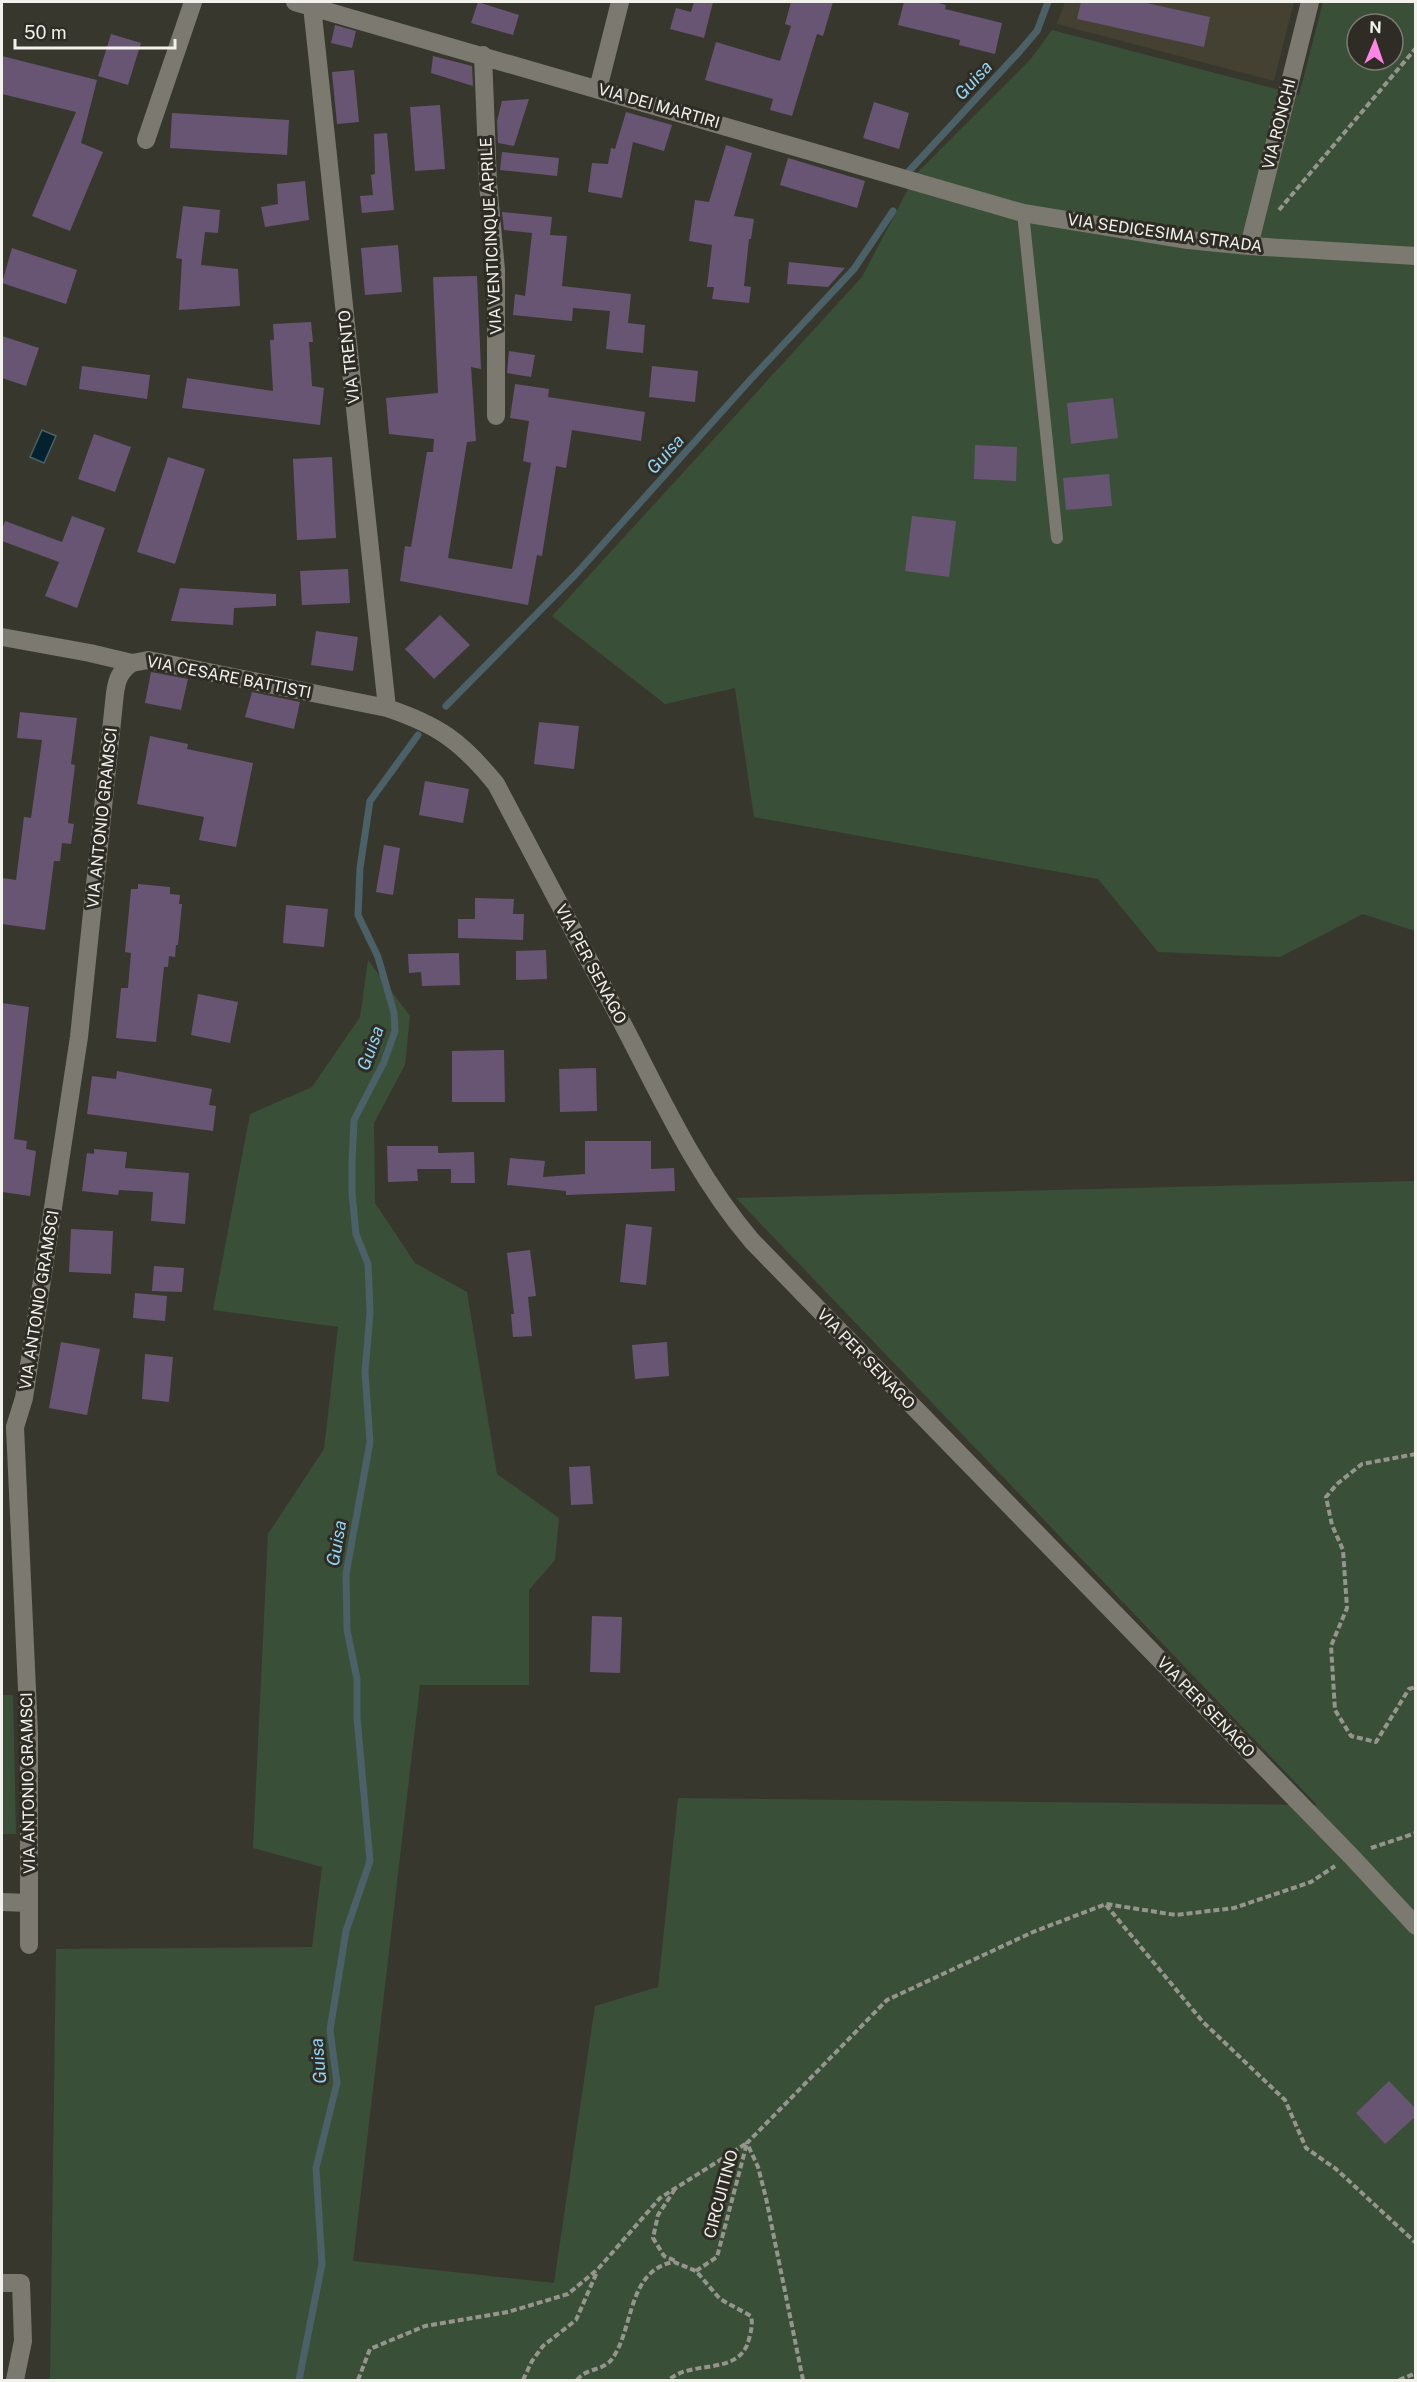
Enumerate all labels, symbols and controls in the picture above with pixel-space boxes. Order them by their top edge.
scale bar [15,12,176,50]
north arrow [1345,12,1405,72]
text: N [1369,18,1382,37]
text: 50 m [24,22,67,43]
water label: Guisa [950,56,996,104]
street label: VIA RONCHI [1259,77,1299,171]
street label: VIA DEI MARTIRI [596,80,722,132]
street label: VIA VENTICINQUE APRILE [476,137,506,335]
street label: VIA SEDICESIMA STRADA [1066,210,1264,256]
street label: VIA TRENTO [335,309,363,405]
water label: Guisa [642,430,688,478]
street label: VIA CESARE BATTISTI [145,652,313,702]
street label: VIA ANTONIO GRAMSCI [83,727,121,909]
street label: VIA PER SENAGO [552,901,630,1027]
water label: Guisa [352,1023,388,1073]
street label: VIA ANTONIO GRAMSCI [15,1209,63,1391]
street label: VIA PER SENAGO [813,1305,919,1413]
water label: Guisa [322,1519,350,1567]
street label: VIA PER SENAGO [1153,1653,1259,1761]
street label: VIA ANTONIO GRAMSCI [17,1692,39,1874]
water label: Guisa [306,2037,330,2085]
street label: CIRCUITINO [700,2148,742,2240]

